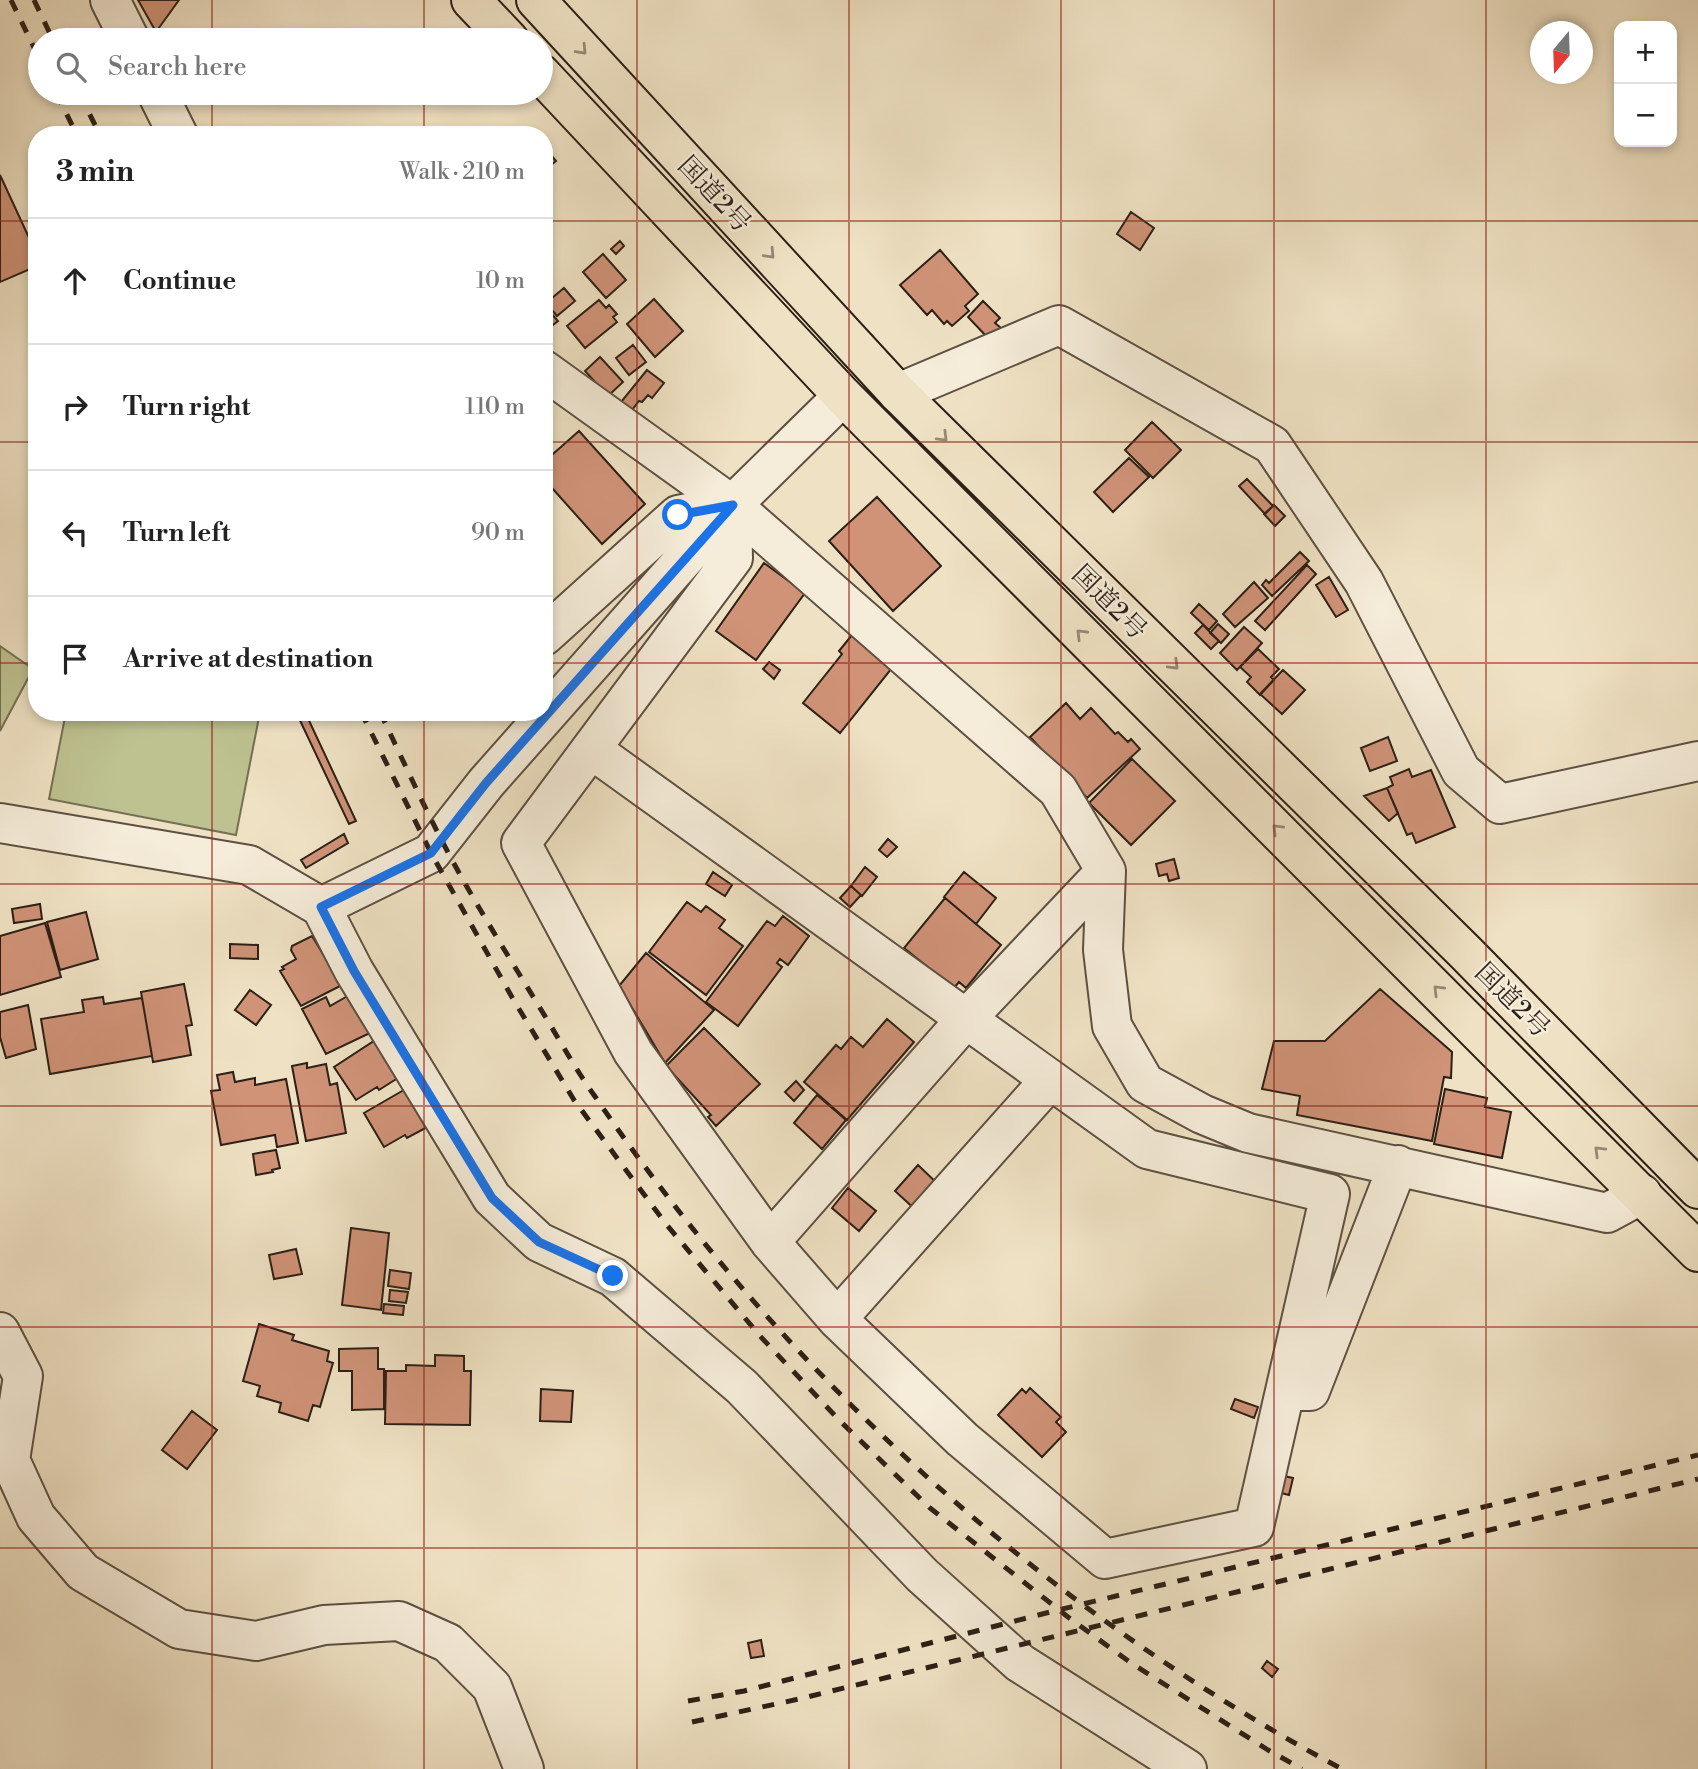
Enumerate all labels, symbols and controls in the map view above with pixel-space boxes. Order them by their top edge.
north arrow [1530,21,1593,84]
map controls [1614,21,1677,147]
button: + [1614,21,1677,84]
search box [28,28,553,105]
one-way arrow [574,42,587,55]
icon: search [52,48,90,86]
text: Search here [108,51,247,83]
button: − [1614,84,1677,147]
street label: 国道2号 [671,150,758,240]
text: 3 min [56,153,134,191]
text: Walk · 210 m [399,158,525,186]
one-way arrow [761,246,774,259]
icon: ahead [56,262,94,300]
text: Continue [123,265,236,297]
text: 10 m [476,267,525,295]
icon: right [56,388,94,426]
text: Turn right [123,391,251,423]
text: 110 m [465,393,525,421]
one-way arrow [934,429,947,442]
route start [662,499,693,530]
icon: left [56,514,94,552]
text: Turn left [123,517,231,549]
text: 90 m [471,519,525,547]
street label: 国道2号 [1065,559,1153,647]
one-way arrow [1077,629,1090,642]
icon: arrive [56,640,94,678]
text: Arrive at destination [123,643,373,675]
one-way arrow [1166,657,1179,670]
one-way arrow [1272,824,1285,837]
street label: 国道2号 [1468,957,1556,1045]
one-way arrow [1433,985,1446,998]
one-way arrow [1594,1146,1607,1159]
route end [597,1260,628,1291]

